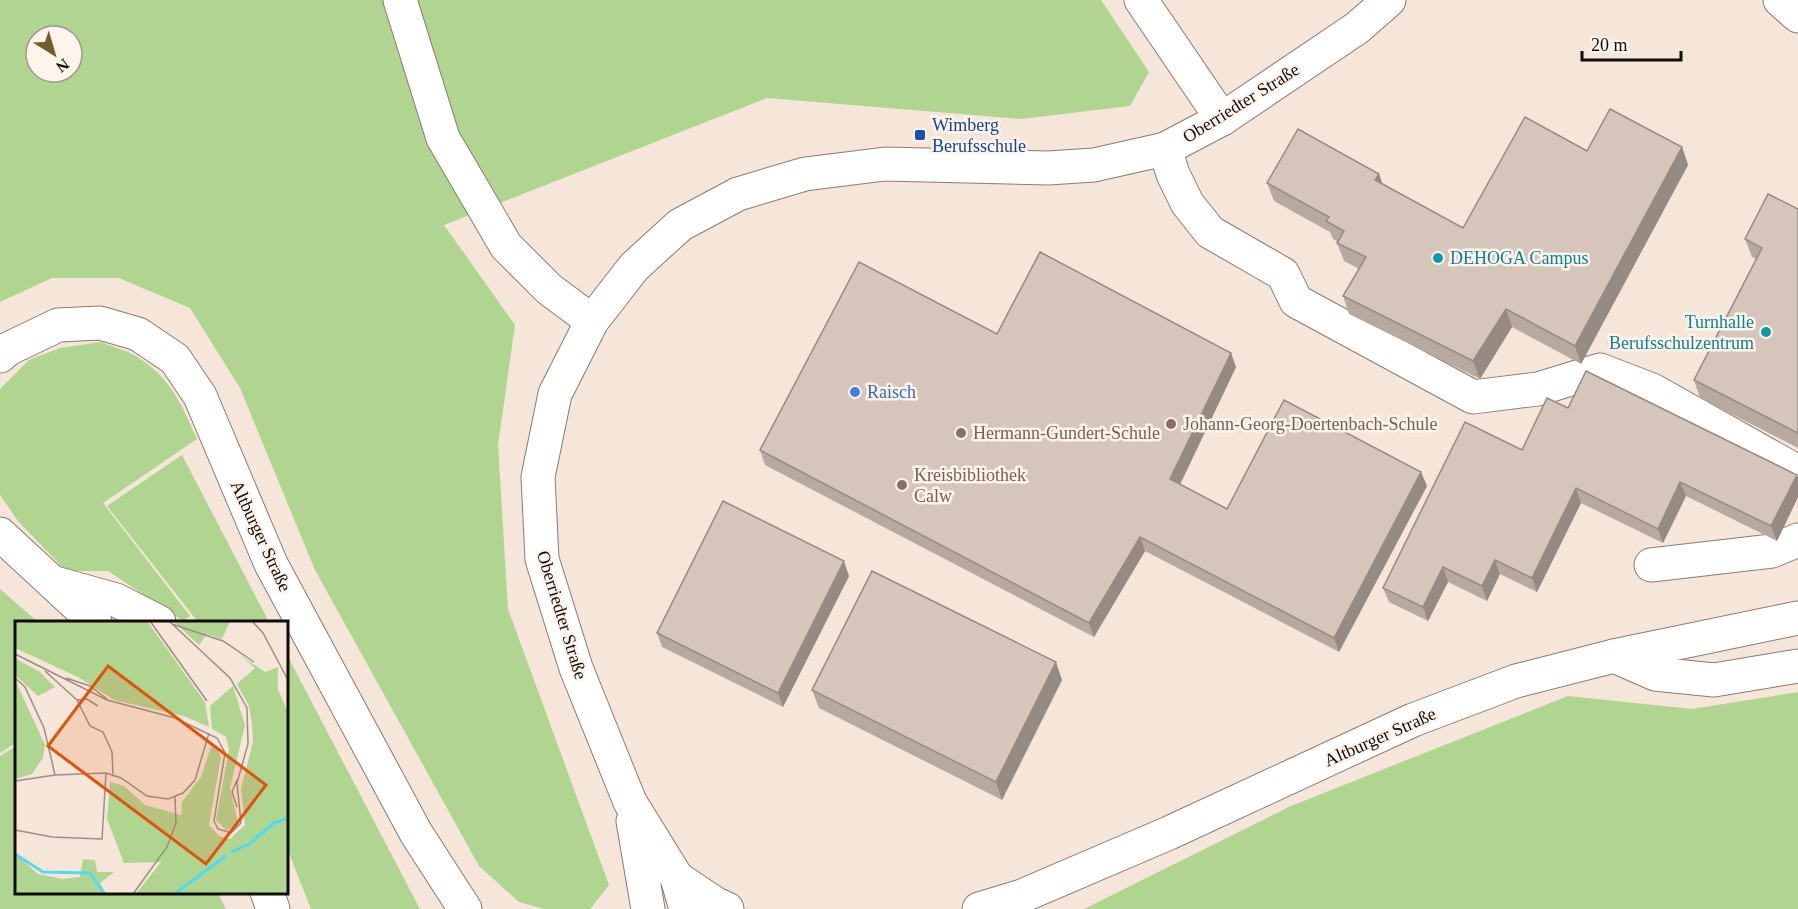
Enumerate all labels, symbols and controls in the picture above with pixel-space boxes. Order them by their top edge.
north arrow [24,24,84,84]
scale bar [1582,24,1681,62]
text: 20 m [1591,35,1628,55]
text: N [53,55,72,76]
street label: Oberriedter Straße [1179,59,1303,147]
place label: Wimberg Berufsschule [932,115,1026,156]
marker: Wimberg Berufsschule [913,128,927,142]
place label: DEHOGA Campus [1450,248,1589,268]
marker: DEHOGA Campus [1431,251,1445,265]
place label: Turnhalle Berufsschulzentrum [1609,312,1754,353]
marker: Turnhalle Berufsschulzentrum [1759,325,1773,339]
place label: Raisch [867,382,916,402]
marker: Raisch [848,385,862,399]
place label: Johann-Georg-Doertenbach-Schule [1183,414,1438,434]
marker: Johann-Georg-Doertenbach-Schule [1164,417,1178,431]
place label: Hermann-Gundert-Schule [973,423,1160,443]
marker: Hermann-Gundert-Schule [954,426,968,440]
place label: Kreisbibliothek Calw [914,465,1026,506]
street label: Altburger Straße [227,477,295,595]
marker: Kreisbibliothek Calw [895,478,909,492]
street label: Oberriedter Straße [533,548,591,682]
inset map [15,621,288,894]
street label: Altburger Straße [1321,703,1439,771]

